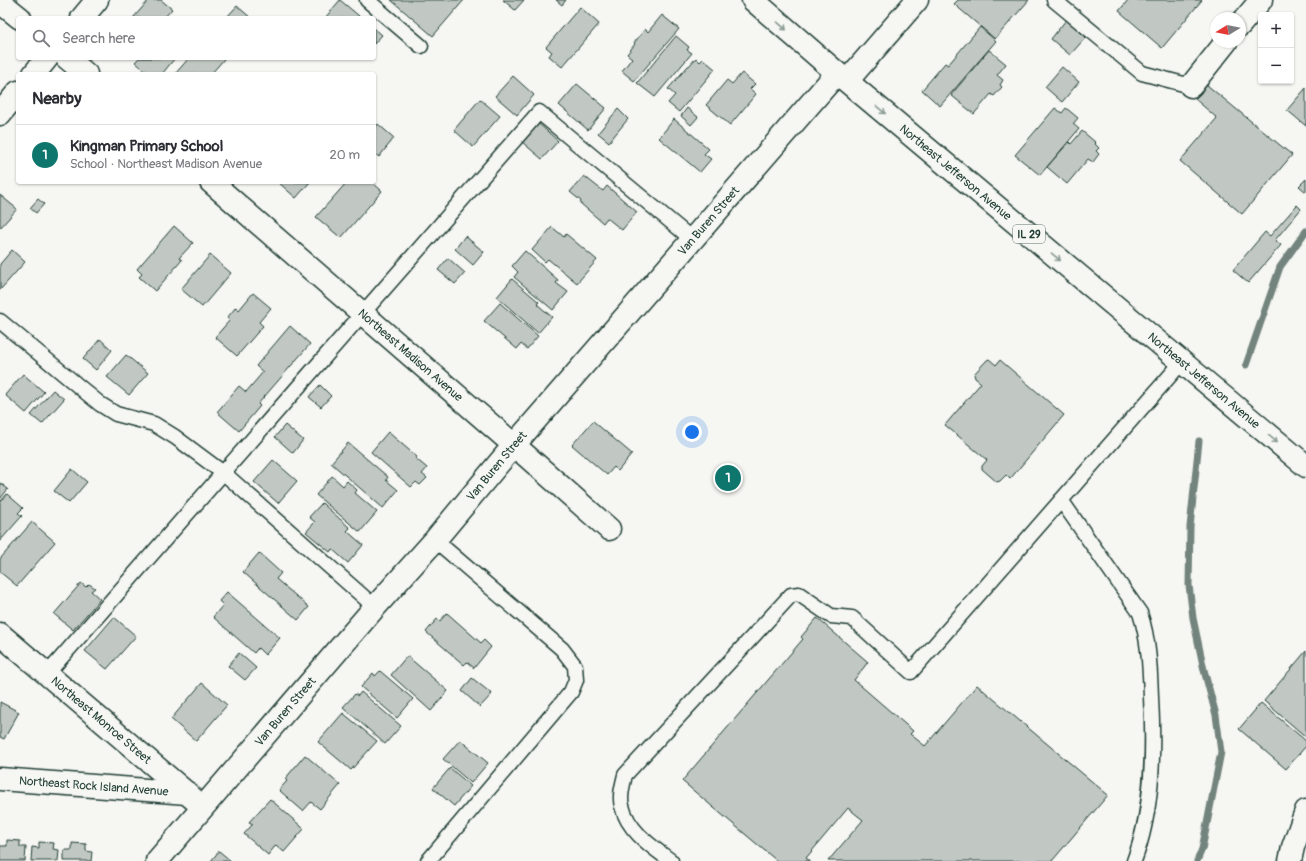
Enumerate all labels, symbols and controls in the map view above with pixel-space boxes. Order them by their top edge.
north arrow [1210,12,1246,48]
map controls [1258,12,1294,84]
button: + [1258,12,1294,48]
search box [16,16,376,60]
one-way arrow [777,21,788,30]
icon: search [30,27,52,49]
text: Search here [62,29,135,48]
button: − [1258,48,1294,84]
text: Nearby [32,88,81,109]
one-way arrow [876,105,887,114]
street label: Northeast Jefferson Avenue [896,122,1014,224]
text: Kingman Primary School [70,137,223,156]
text: 1 [42,147,48,163]
text: 20 m [329,147,360,163]
text: School · Northeast Madison Avenue [70,156,262,172]
street label: Van Buren Street [675,184,743,259]
road number: IL 29 [1013,225,1045,243]
one-way arrow [1051,252,1061,261]
street label: Northeast Madison Avenue [355,306,466,405]
street label: Northeast Jefferson Avenue [1145,330,1263,432]
your location [682,422,702,442]
street label: Van Buren Street [464,428,531,504]
one-way arrow [1268,435,1279,444]
pin: 1 [715,463,741,493]
street label: Northeast Monroe Street [48,674,154,768]
street label: Van Buren Street [252,674,320,750]
street label: Northeast Rock Island Avenue [18,773,169,800]

